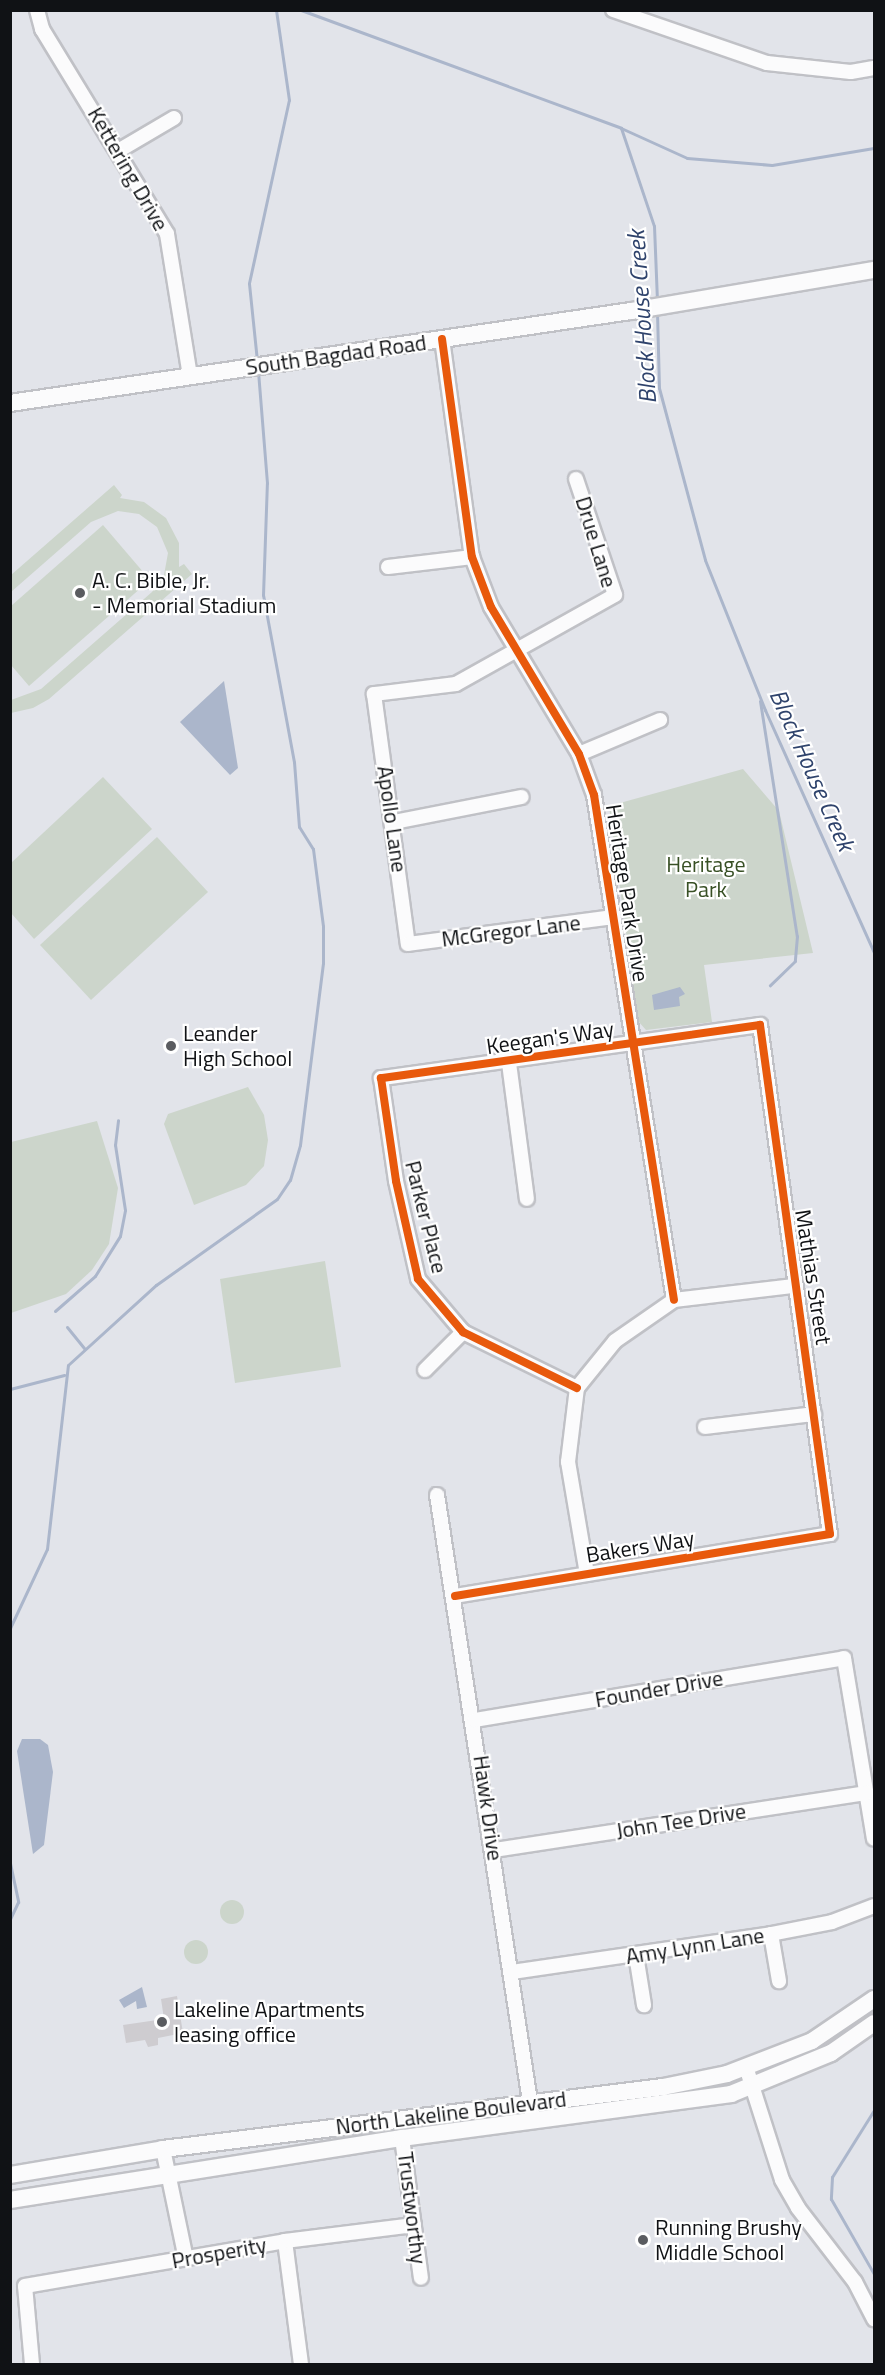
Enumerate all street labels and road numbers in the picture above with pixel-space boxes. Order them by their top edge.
street label: Kettering Drive [82,103,174,235]
street label: South Bagdad Road [244,329,428,381]
street label: Drue Lane [570,493,622,591]
street label: Apollo Lane [371,764,413,874]
street label: Heritage Park Drive [600,802,654,984]
street label: McGregor Lane [440,909,582,953]
street label: Keegan's Way [485,1016,615,1060]
street label: Parker Place [399,1158,453,1276]
street label: Mathias Street [789,1207,837,1347]
street label: Bakers Way [584,1525,696,1569]
street label: Founder Drive [593,1665,725,1713]
street label: Hawk Drive [468,1754,508,1862]
street label: John Tee Drive [614,1798,748,1844]
street label: Amy Lynn Lane [624,1922,766,1970]
street label: North Lakeline Boulevard [334,2086,568,2140]
street label: Trustworthy [392,2150,432,2266]
street label: Prosperity [170,2232,268,2274]

